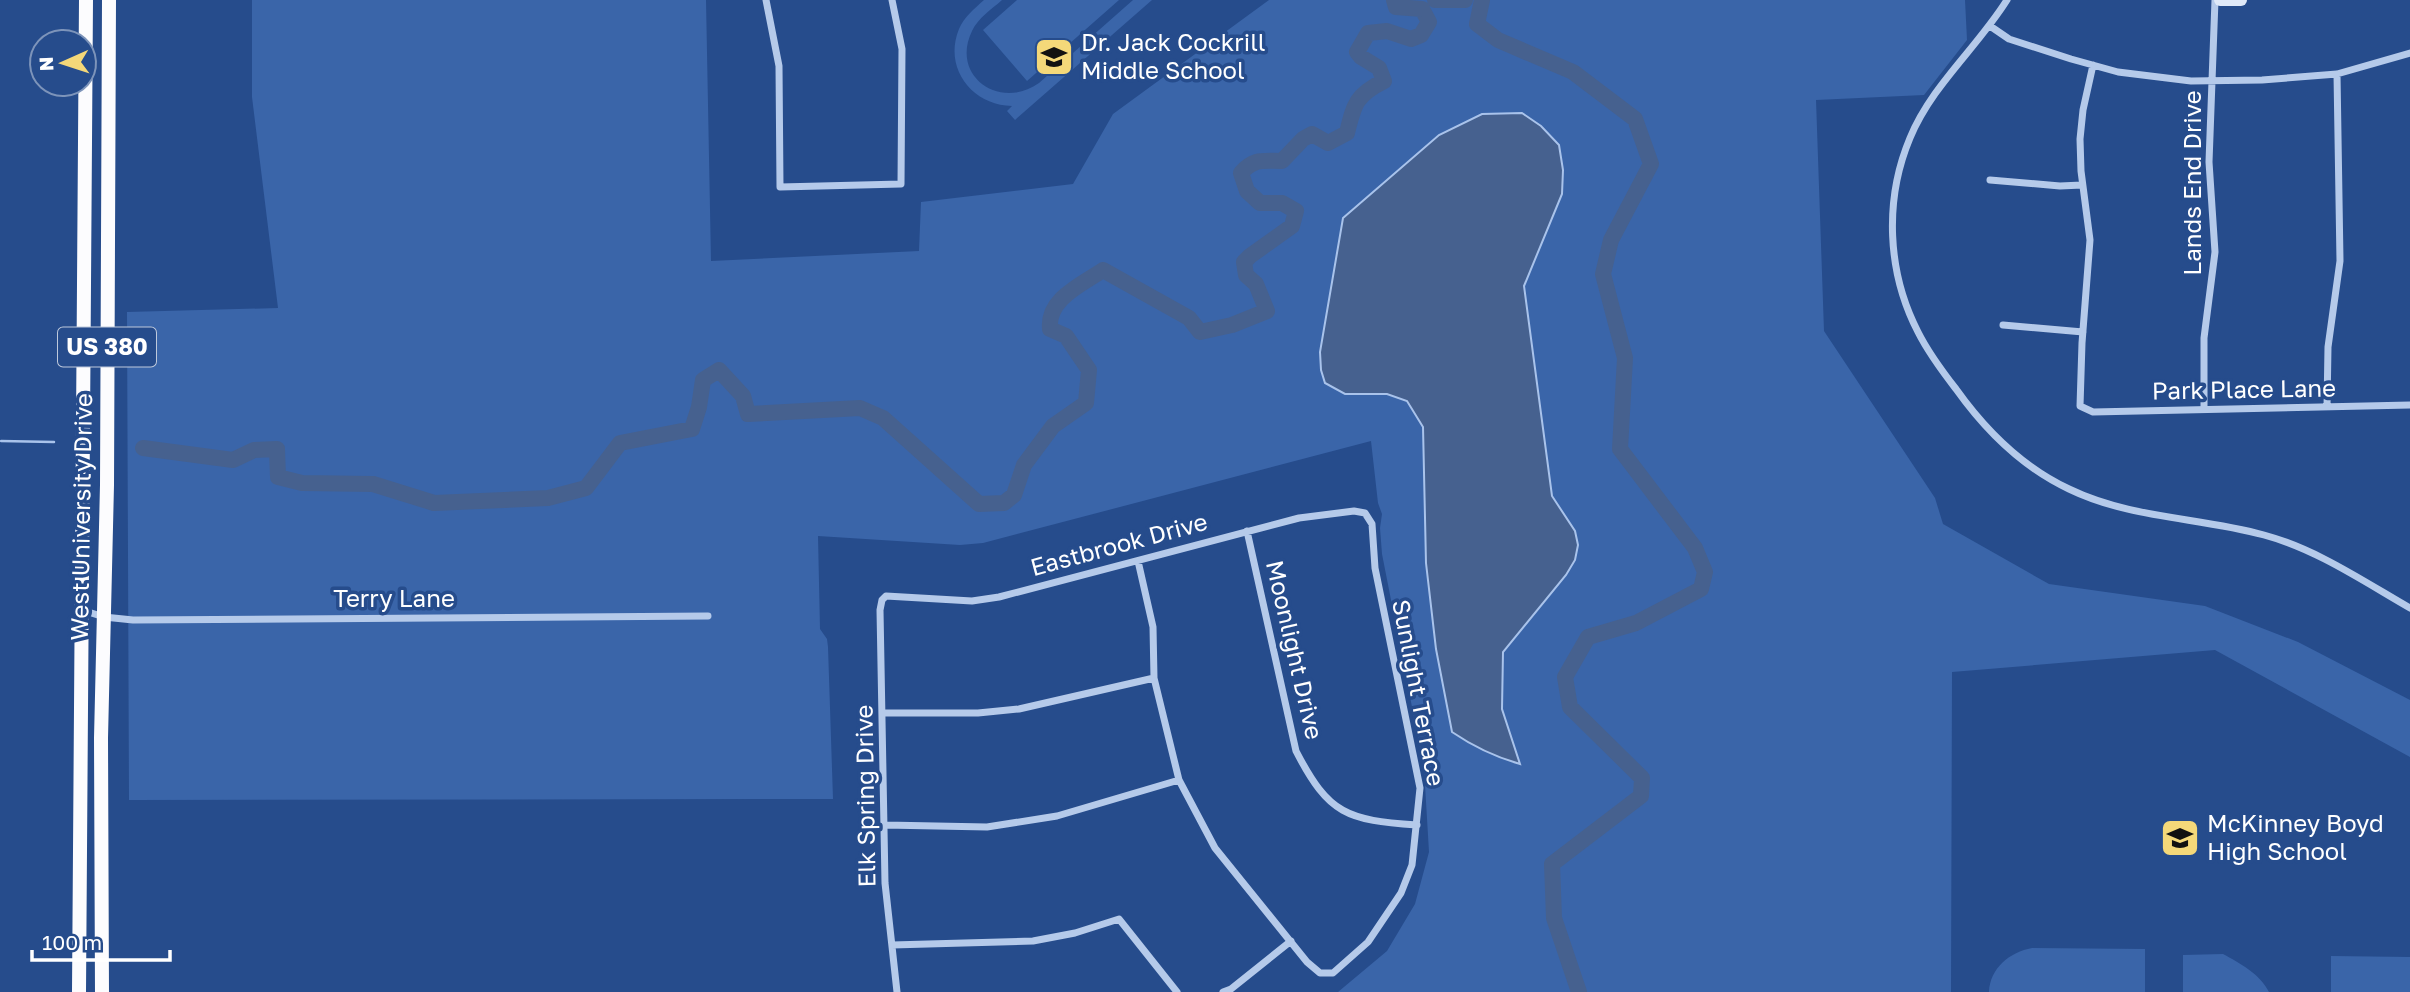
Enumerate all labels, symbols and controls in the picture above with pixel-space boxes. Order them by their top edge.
place label: Dr. Jack Cockrill Middle School [1081,27,1266,84]
north arrow [28,28,98,98]
school or university icon: Dr. Jack Cockrill Middle School [1033,36,1075,78]
text: N [34,56,57,72]
street label: Lands End Drive [2177,90,2206,276]
road number: US 380 [58,328,156,366]
street label: Park Place Lane [2152,372,2336,405]
street label: West University Drive [64,393,97,641]
street label: Eastbrook Drive [1027,506,1210,581]
street label: Moonlight Drive [1261,557,1330,742]
street label: Terry Lane [333,583,455,612]
street label: Sunlight Terrace [1387,597,1452,788]
street label: Elk Spring Drive [848,704,881,888]
place label: McKinney Boyd High School [2207,808,2384,865]
school or university icon: McKinney Boyd High School [2159,817,2201,859]
scale bar [32,918,170,962]
text: 100 m [42,929,102,955]

